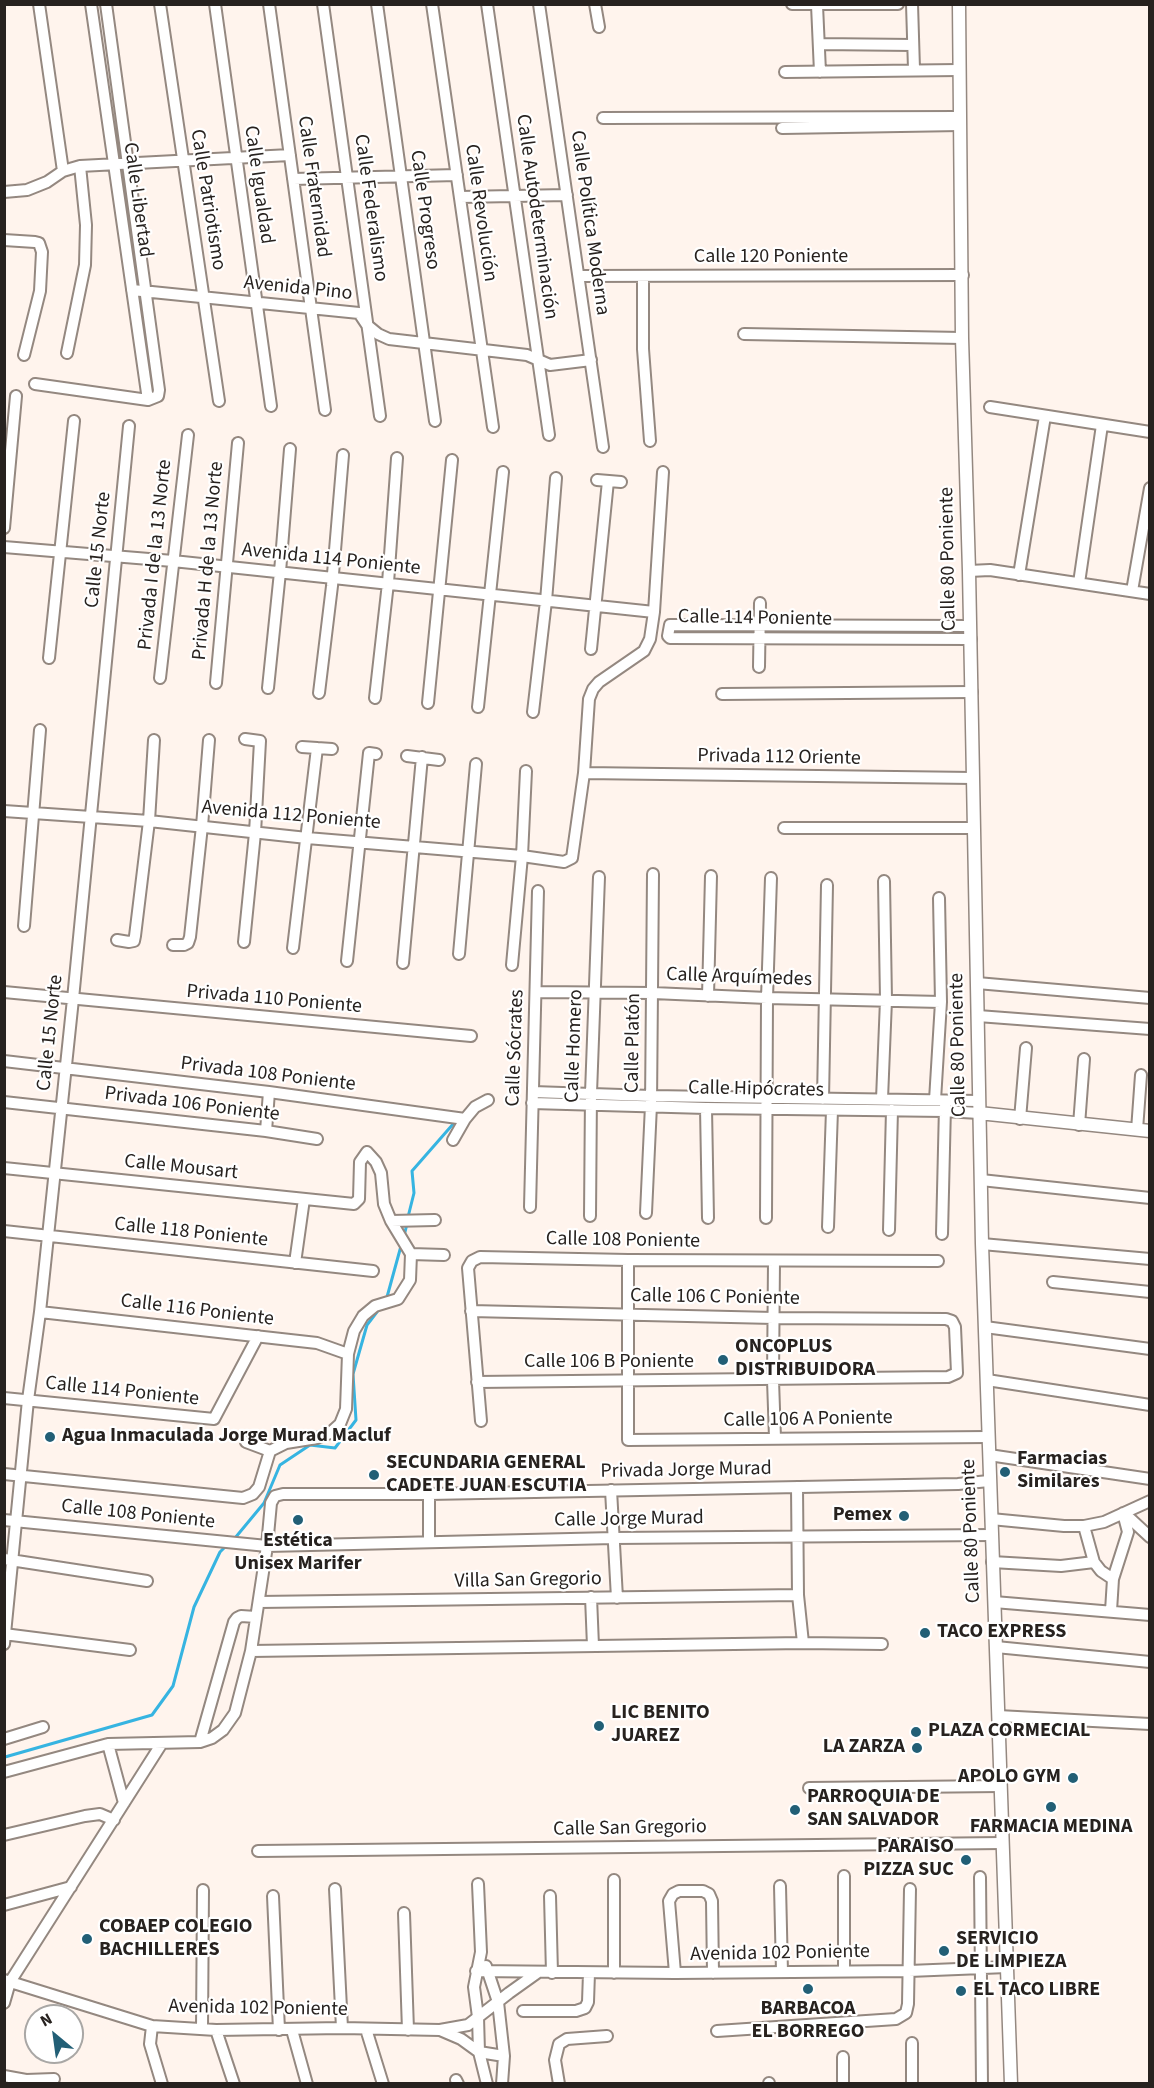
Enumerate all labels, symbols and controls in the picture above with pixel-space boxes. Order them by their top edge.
street label: Calle Autodeterminación [510,113,562,321]
street label: Calle Fraternidad [291,115,335,259]
street label: Calle Igualdad [238,124,278,246]
street label: Calle Patriotismo [184,128,230,272]
street label: Calle Política Moderna [564,129,614,317]
street label: Calle Federalismo [348,133,392,283]
street label: Calle Libertad [117,141,157,259]
street label: Calle Revolución [458,143,502,283]
street label: Calle Progreso [404,149,444,271]
street label: Calle 120 Poniente [694,246,848,270]
street label: Avenida Pino [243,271,353,307]
street label: Privada I de la 13 Norte [134,458,178,652]
street label: Privada H de la 13 Norte [188,461,230,661]
street label: Calle 80 Poniente [936,487,962,631]
street label: Calle 15 Norte [81,491,117,609]
street label: Avenida 114 Poniente [240,539,422,581]
street label: Calle 114 Poniente [678,606,832,632]
street label: Privada 112 Oriente [697,745,861,771]
street label: Avenida 112 Poniente [201,796,381,836]
street label: Calle Arquímedes [666,963,812,993]
street label: Calle 80 Poniente [946,973,972,1117]
street label: Calle 15 Norte [33,974,69,1092]
street label: Privada 110 Poniente [185,980,363,1020]
street label: Calle Sócrates [502,989,530,1107]
street label: Calle Homero [561,989,589,1103]
street label: Calle Platón [621,993,647,1093]
street label: Privada 108 Poniente [179,1052,357,1098]
street label: Calle Hipócrates [688,1077,824,1103]
street label: Privada 106 Poniente [103,1082,281,1128]
street label: Calle Mousart [123,1150,239,1186]
street label: Calle 118 Poniente [113,1213,269,1253]
street label: Calle 108 Poniente [546,1228,700,1254]
street label: Calle 106 C Poniente [630,1285,800,1311]
street label: Calle 116 Poniente [119,1290,275,1332]
place label: ONCOPLUS DISTRIBUIDORA [735,1336,875,1383]
street label: Calle 106 B Poniente [524,1351,694,1375]
marker: ONCOPLUS DISTRIBUIDORA [716,1353,730,1367]
street label: Calle 114 Poniente [44,1372,200,1412]
street label: Calle 106 A Poniente [723,1407,893,1433]
place label: Agua Inmaculada Jorge Murad Macluf [62,1425,391,1449]
marker: Agua Inmaculada Jorge Murad Macluf [43,1430,57,1444]
place label: Farmacias Similares [1017,1448,1107,1495]
place label: SECUNDARIA GENERAL CADETE JUAN ESCUTIA [386,1452,586,1499]
street label: Privada Jorge Murad [600,1458,772,1484]
street label: Calle 80 Poniente [957,1458,987,1604]
marker: Farmacias Similares [998,1465,1012,1479]
marker: SECUNDARIA GENERAL CADETE JUAN ESCUTIA [367,1468,381,1482]
street label: Calle 108 Poniente [60,1495,216,1535]
place label: Pemex [833,1504,892,1528]
street label: Calle Jorge Murad [554,1507,704,1533]
marker: Pemex [897,1509,911,1523]
marker: Estética Unisex Marifer [291,1513,305,1527]
place label: Estética Unisex Marifer [234,1530,362,1577]
street label: Villa San Gregorio [454,1568,602,1594]
place label: TACO EXPRESS [937,1621,1066,1645]
marker: TACO EXPRESS [918,1626,932,1640]
place label: LIC BENITO JUAREZ [611,1702,710,1749]
marker: LIC BENITO JUAREZ [592,1719,606,1733]
place label: PLAZA CORMECIAL [928,1720,1090,1744]
marker: PLAZA CORMECIAL [909,1725,923,1739]
place label: LA ZARZA [823,1736,905,1760]
marker: LA ZARZA [910,1741,924,1755]
place label: APOLO GYM [958,1766,1061,1790]
marker: APOLO GYM [1066,1771,1080,1785]
place label: PARROQUIA DE SAN SALVADOR [807,1786,940,1833]
marker: FARMACIA MEDINA [1044,1800,1058,1814]
marker: PARROQUIA DE SAN SALVADOR [788,1803,802,1817]
street label: Calle San Gregorio [553,1816,707,1842]
place label: FARMACIA MEDINA [970,1816,1132,1840]
place label: PARAISO PIZZA SUC [863,1836,954,1883]
marker: PARAISO PIZZA SUC [959,1853,973,1867]
place label: COBAEP COLEGIO BACHILLERES [99,1916,252,1963]
place label: SERVICIO DE LIMPIEZA [956,1928,1066,1975]
marker: COBAEP COLEGIO BACHILLERES [80,1932,94,1946]
street label: Avenida 102 Poniente [690,1940,870,1968]
marker: SERVICIO DE LIMPIEZA [937,1944,951,1958]
place label: EL TACO LIBRE [973,1979,1100,2003]
marker: BARBACOA EL BORREGO [801,1982,815,1996]
marker: EL TACO LIBRE [954,1984,968,1998]
street label: Avenida 102 Poniente [168,1995,348,2023]
place label: BARBACOA EL BORREGO [751,1998,865,2045]
north arrow [24,2004,84,2064]
text: N [36,2008,56,2032]

